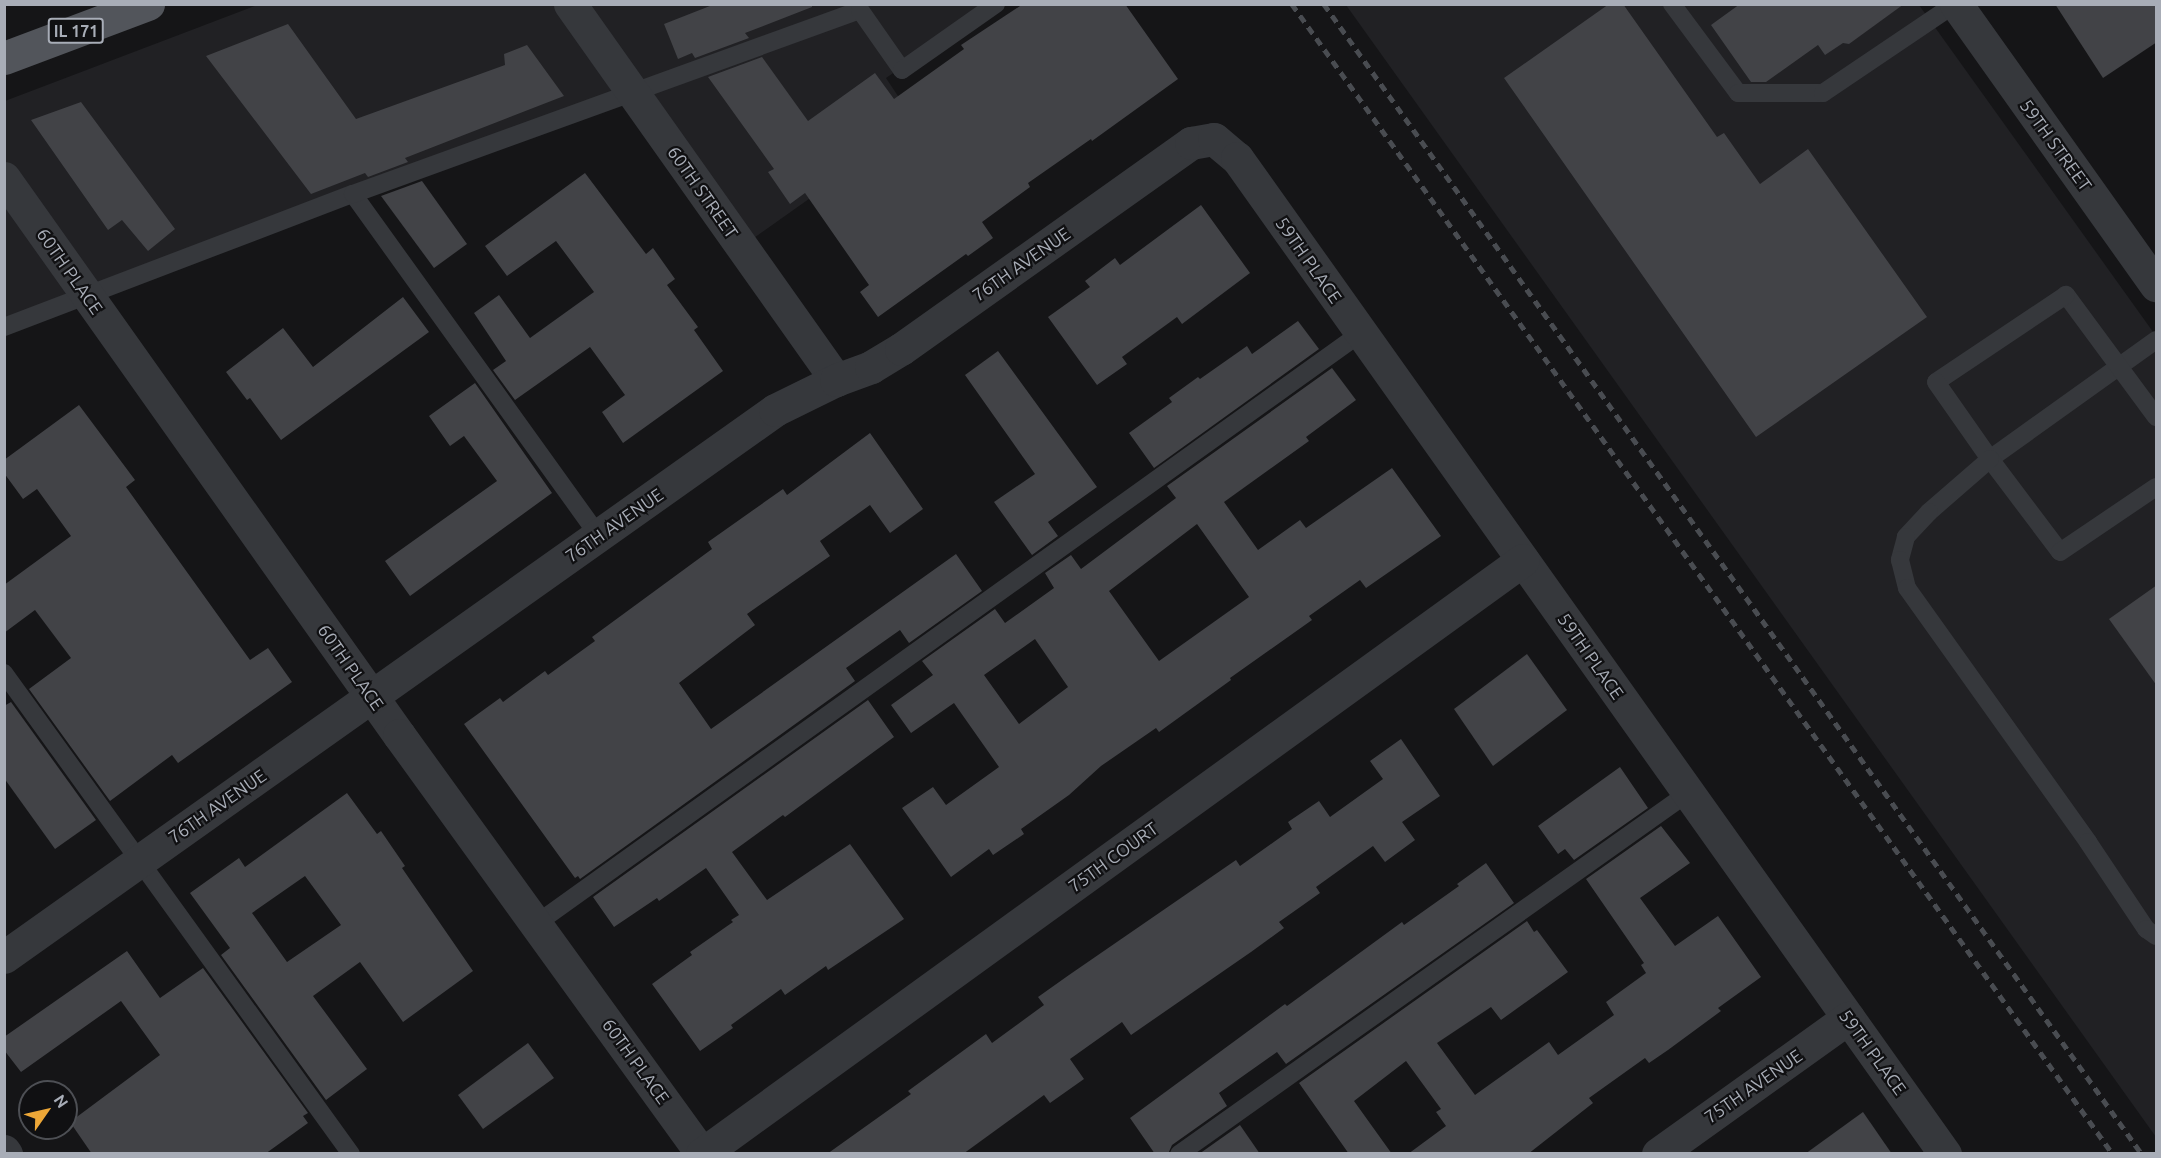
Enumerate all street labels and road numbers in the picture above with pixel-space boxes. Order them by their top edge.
road number: IL 171 [48,18,104,44]
street label: 59TH STREET [2016,95,2096,195]
street label: 60TH STREET [663,142,743,242]
street label: 59TH PLACE [1271,213,1347,307]
street label: 76TH AVENUE [968,222,1074,306]
street label: 60TH PLACE [32,224,108,318]
street label: 76TH AVENUE [561,483,667,567]
street label: 59TH PLACE [1553,609,1629,703]
street label: 60TH PLACE [313,620,389,714]
street label: 76TH AVENUE [164,764,270,848]
street label: 75TH COURT [1064,817,1162,897]
street label: 59TH PLACE [1835,1005,1911,1099]
street label: 60TH PLACE [598,1014,674,1108]
street label: 75TH AVENUE [1700,1044,1806,1128]

